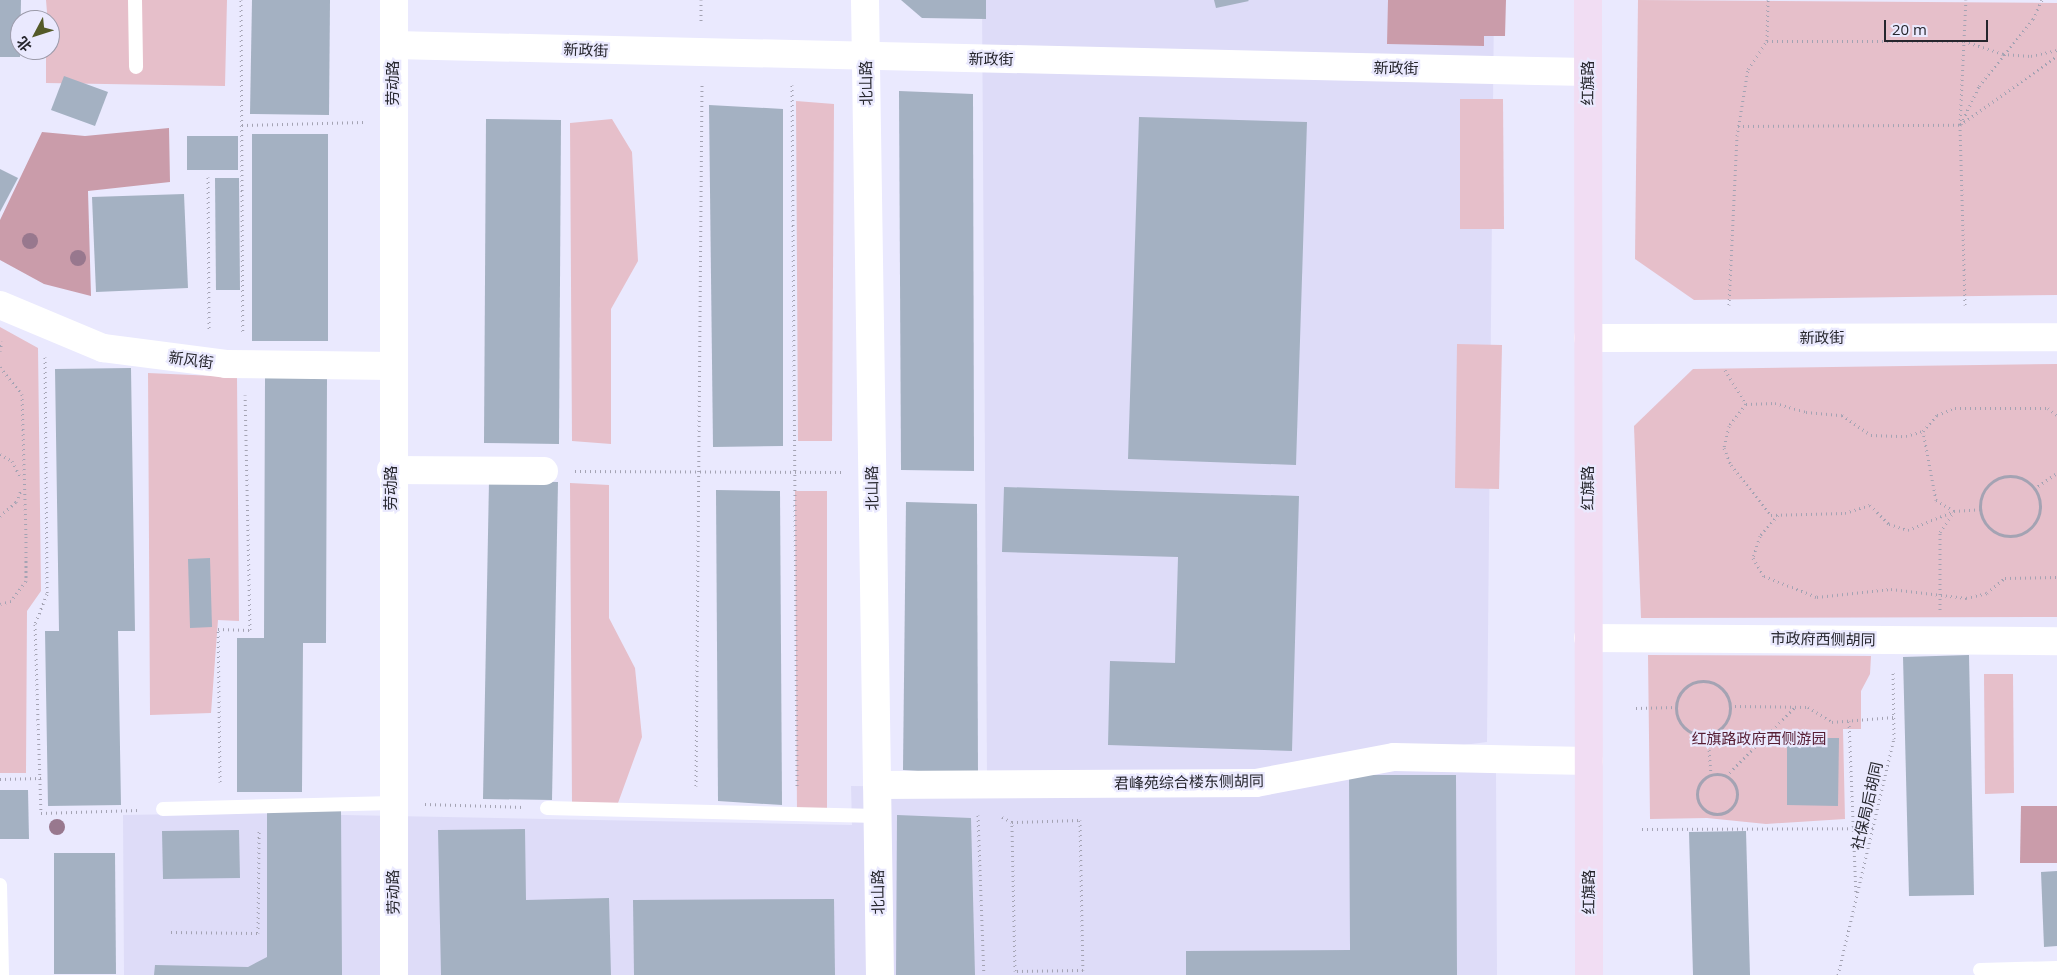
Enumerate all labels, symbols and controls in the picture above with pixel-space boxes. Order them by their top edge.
north arrow [10,10,60,60]
scale bar [1887,10,1991,42]
text: 20 m [1892,19,1927,39]
text: 北 [12,33,36,56]
street label: 新政街 [563,40,609,60]
street label: 新政街 [968,50,1014,68]
street label: 新政街 [1373,59,1419,77]
street label: 北山路 [857,60,875,106]
street label: 劳动路 [384,61,402,105]
street label: 红旗路 [1579,61,1597,105]
street label: 新政街 [1800,329,1844,347]
street label: 新风街 [167,348,215,372]
street label: 北山路 [863,465,881,511]
street label: 劳动路 [382,466,400,510]
street label: 红旗路 [1579,466,1597,510]
street label: 市政府西侧胡同 [1770,629,1876,649]
park label: 红旗路政府西侧游园 [1692,730,1826,748]
street label: 社保局后胡同 [1848,760,1886,852]
street label: 君峰苑综合楼东侧胡同 [1114,772,1264,792]
street label: 劳动路 [384,869,402,915]
street label: 北山路 [869,869,887,915]
street label: 红旗路 [1580,870,1598,914]

